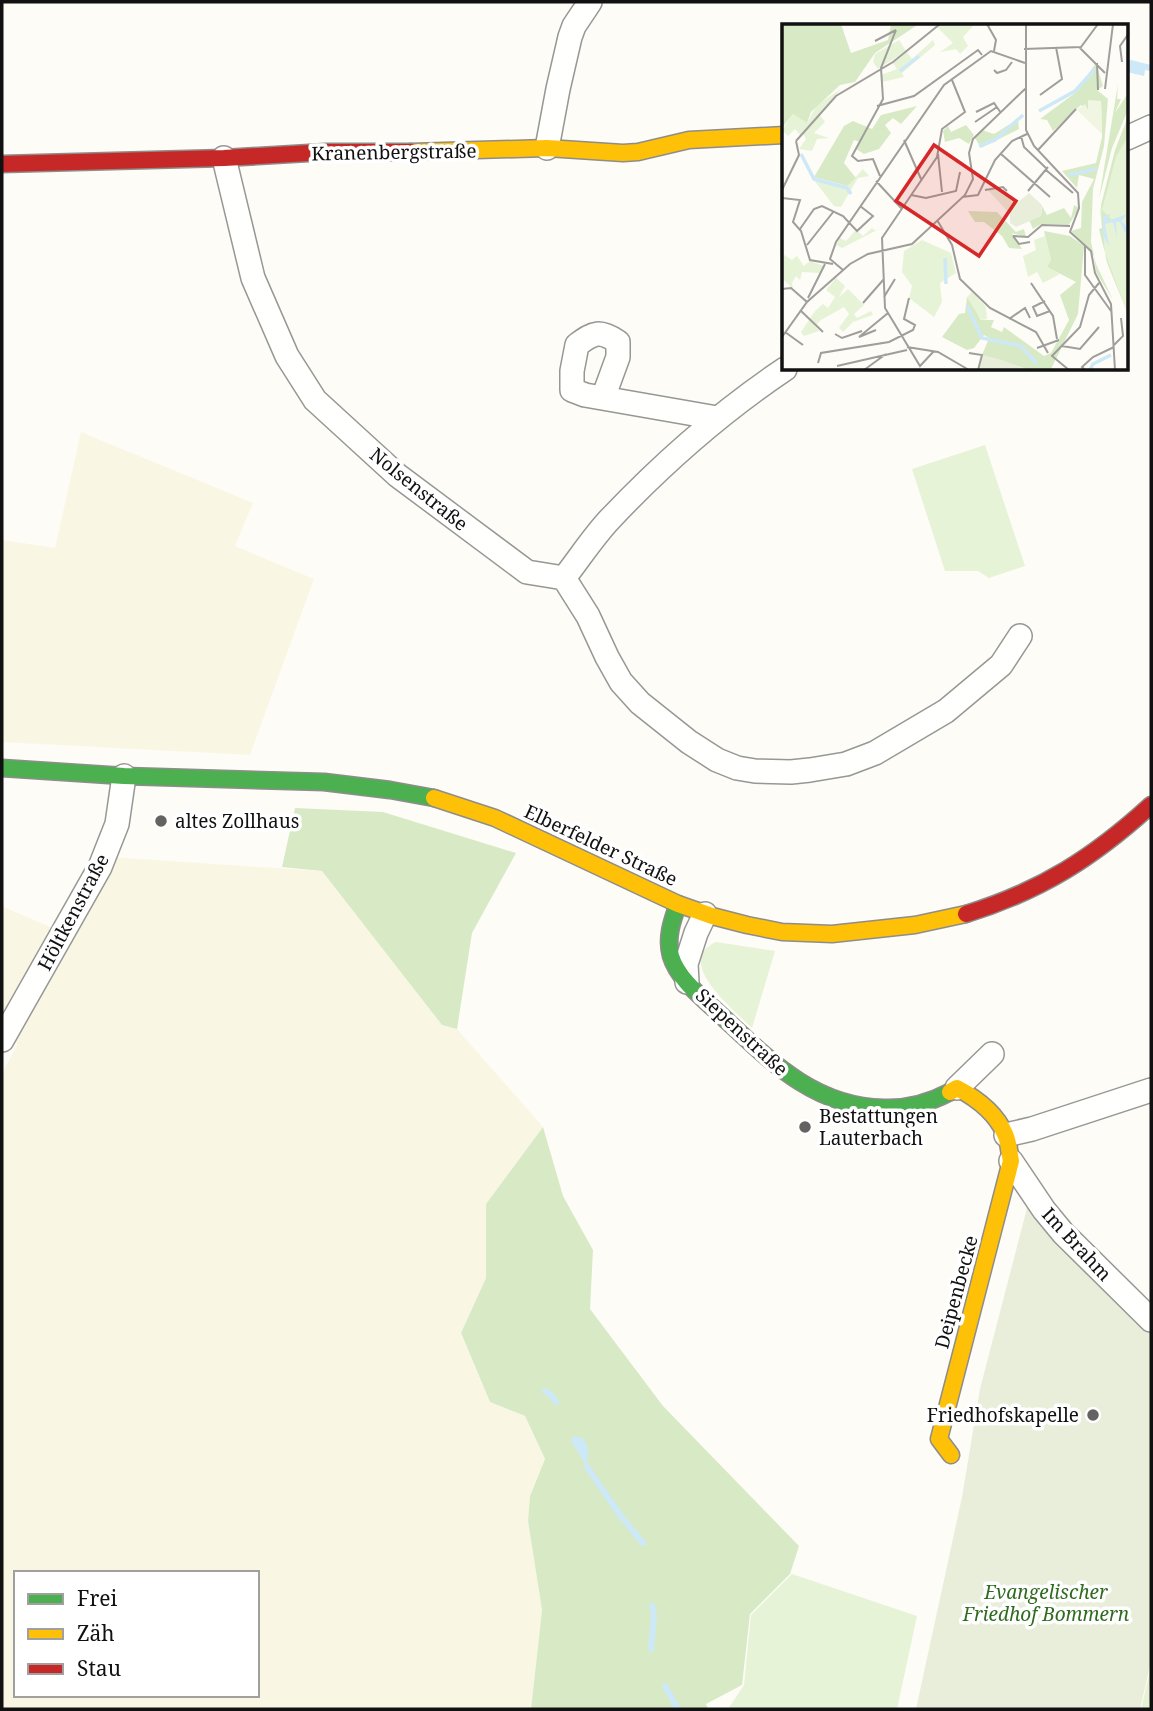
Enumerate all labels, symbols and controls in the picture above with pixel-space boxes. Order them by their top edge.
inset map [782,24,1128,371]
street label: Kranenbergstraße [311,138,477,166]
street label: Nolsenstraße [364,441,474,537]
street label: Elberfelder Straße [520,798,682,892]
place label: altes Zollhaus [175,808,299,834]
marker: altes Zollhaus [153,813,169,829]
street label: Höltkenstraße [31,849,115,975]
street label: Siepenstraße [690,982,794,1082]
place label: Bestattungen Lauterbach [819,1103,938,1151]
marker: Bestattungen Lauterbach [797,1119,813,1135]
street label: Im Brahm [1036,1202,1118,1286]
street label: Deipenbecke [928,1232,984,1352]
place label: Friedhofskapelle [927,1402,1079,1428]
marker: Friedhofskapelle [1085,1407,1101,1423]
legend [14,1571,259,1697]
park label: Evangelischer Friedhof Bommern [962,1579,1130,1627]
text: Frei [77,1584,118,1612]
text: Zäh [77,1619,115,1647]
text: Stau [77,1654,121,1682]

